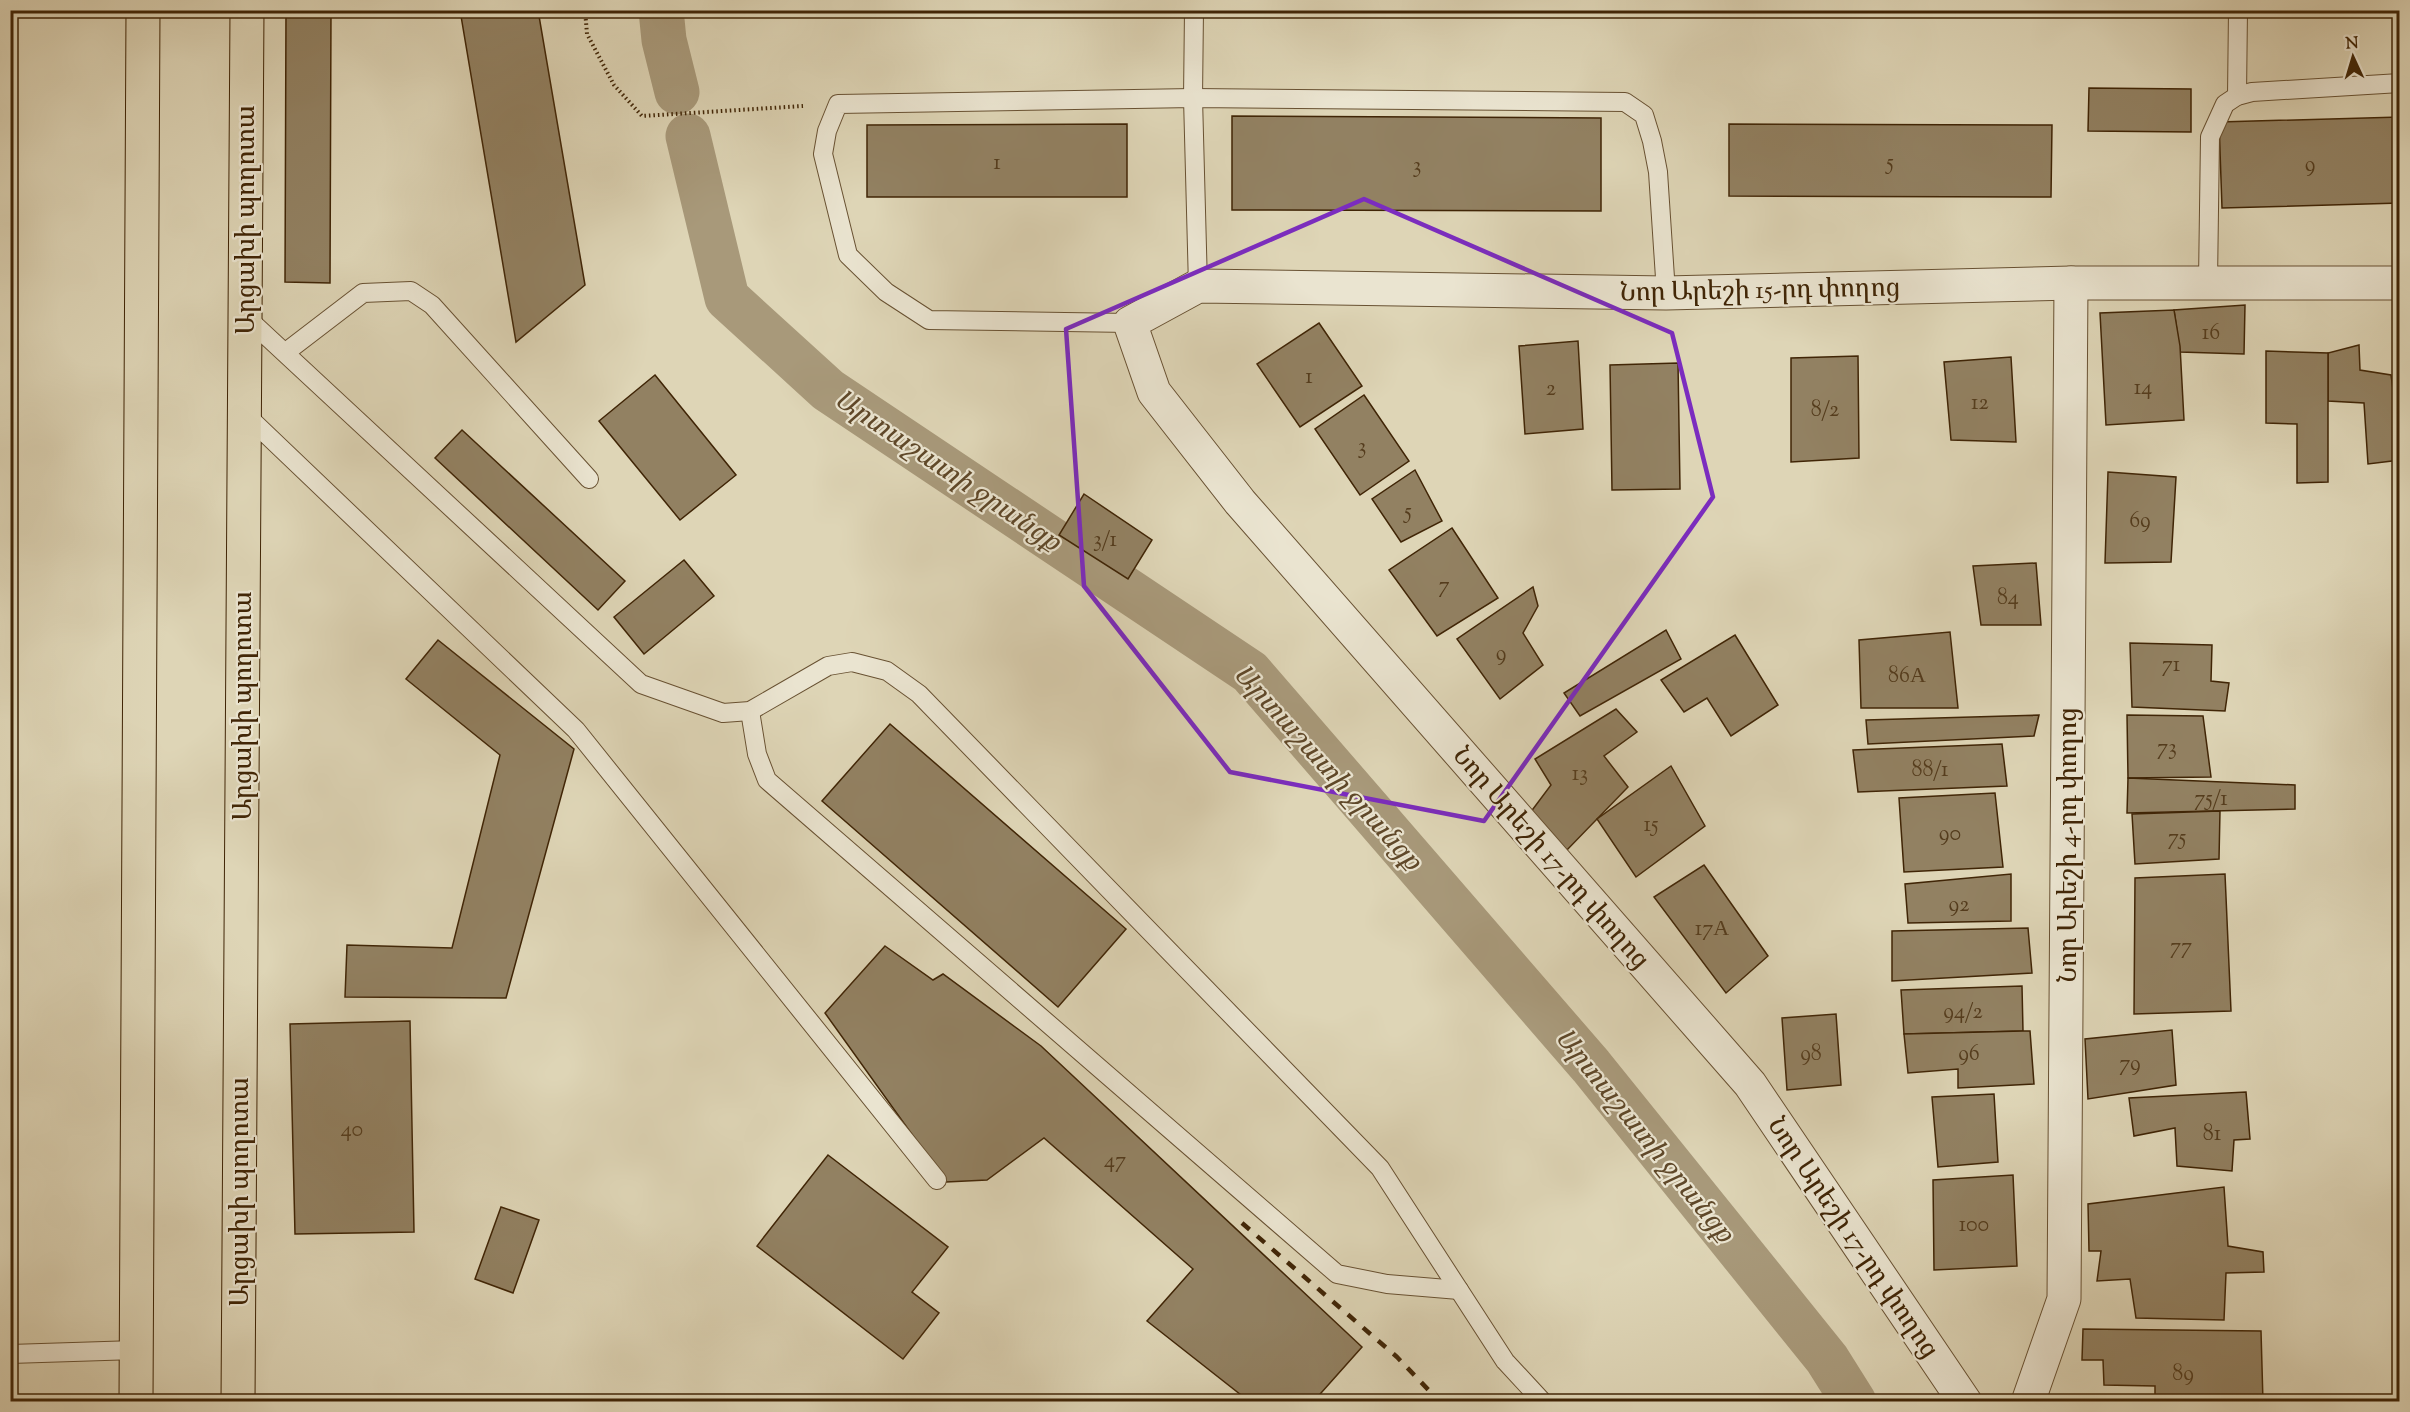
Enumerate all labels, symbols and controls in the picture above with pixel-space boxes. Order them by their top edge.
north arrow [2323,27,2383,87]
text: N [2345,33,2360,56]
street label: Արցախի պողոտա [229,105,266,335]
house number: 1 [993,148,1001,180]
house number: 5 [1884,148,1894,180]
house number: 9 [2305,150,2315,182]
house number: 3 [1413,151,1421,183]
street label: Նոր Արեշի 15-րդ փողոց [1620,271,1901,312]
house number: 16 [2202,318,2220,350]
house number: 1 [1305,362,1313,394]
house number: 14 [2134,373,2152,405]
house number: 2 [1546,374,1556,406]
water label: Արտաշատի ջրանցք [825,382,1069,563]
house number: 12 [1971,388,1989,420]
house number: 8/2 [1811,395,1839,427]
house number: 3 [1358,432,1366,464]
house number: 5 [1402,497,1412,529]
house number: 69 [2129,506,2151,538]
house number: 3/1 [1093,525,1118,557]
house number: 7 [1438,571,1450,603]
house number: 84 [1997,583,2019,615]
street label: Արցախի պողոտա [226,591,263,821]
house number: 9 [1496,639,1506,671]
house number: 71 [2162,650,2181,682]
water label: Արտաշատի ջրանցք [1223,657,1430,881]
house number: 86А [1888,661,1926,693]
street label: Նոր Արեշի 4-րդ փողոց [2051,707,2088,983]
house number: 73 [2157,733,2177,765]
street label: Նոր Արեշի 17-րդ փողոց [1443,739,1657,978]
house number: 88/1 [1912,755,1949,787]
house number: 13 [1572,759,1588,791]
house number: 75/1 [2194,784,2228,816]
house number: 15 [1643,810,1659,842]
house number: 90 [1939,819,1961,851]
house number: 75 [2168,823,2187,855]
house number: 92 [1949,890,1970,922]
house number: 17А [1695,914,1729,946]
house number: 77 [2170,932,2192,964]
house number: 94/2 [1943,997,1983,1029]
water label: Արտաշատի ջրանցք [1544,1021,1743,1253]
house number: 98 [1800,1039,1822,1071]
house number: 96 [1958,1039,1980,1071]
house number: 79 [2119,1049,2141,1081]
street label: Արցախի պողոտա [223,1077,260,1307]
street label: Նոր Արեշի 17-րդ փողոց [1757,1110,1947,1366]
house number: 40 [341,1115,363,1147]
house number: 81 [2203,1119,2222,1151]
house number: 47 [1104,1146,1126,1178]
house number: 100 [1959,1210,1989,1242]
house number: 89 [2172,1359,2194,1391]

